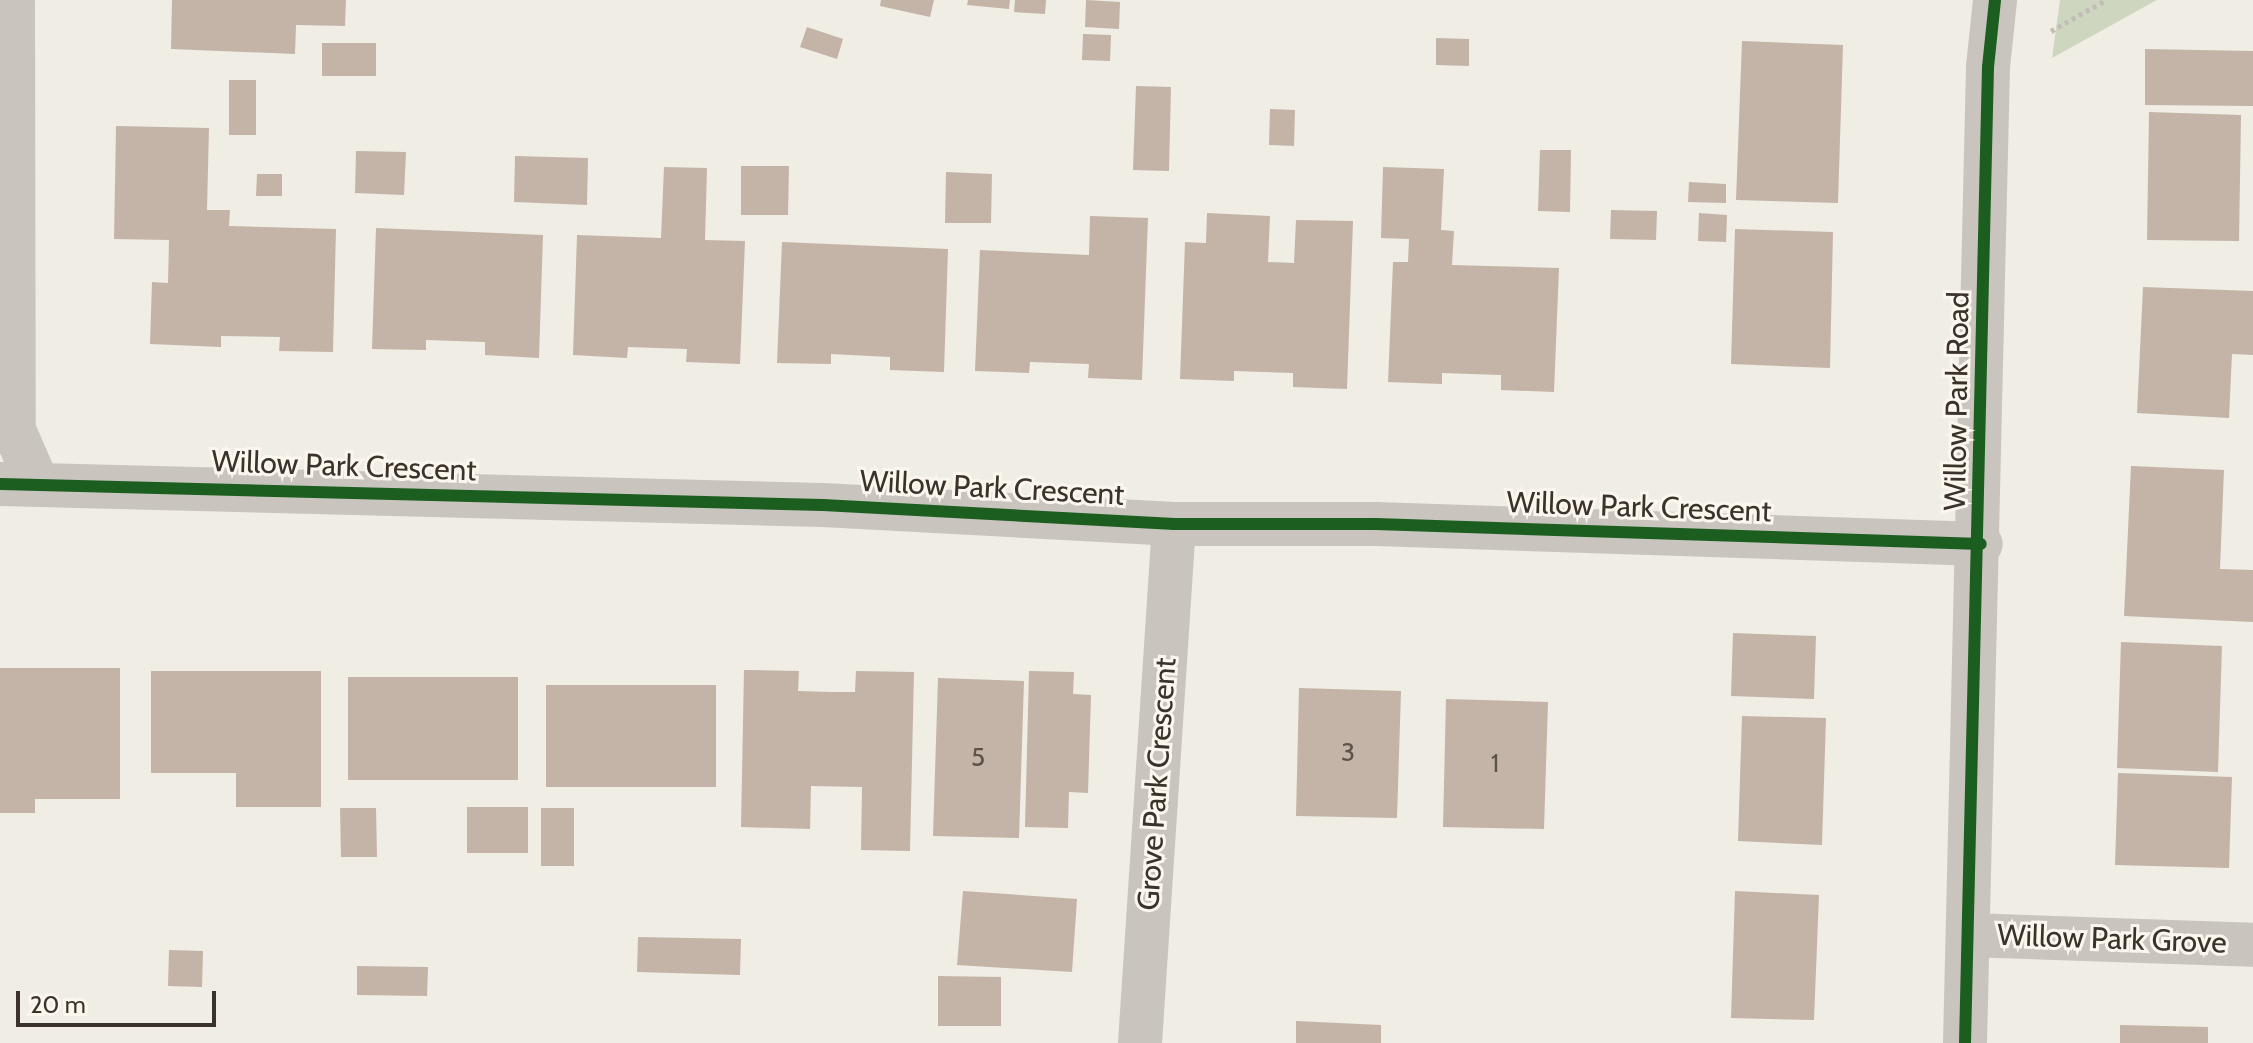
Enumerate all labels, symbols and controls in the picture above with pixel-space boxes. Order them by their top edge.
street label: Willow Park Road [1937,291,1977,511]
street label: Willow Park Crescent [211,443,477,489]
street label: Willow Park Crescent [859,463,1125,513]
street label: Willow Park Crescent [1506,484,1772,530]
street label: Grove Park Crescent [1130,656,1184,912]
house number: 3 [1341,737,1355,769]
house number: 5 [971,742,985,774]
house number: 1 [1491,748,1499,780]
street label: Willow Park Grove [1997,917,2227,961]
scale bar [20,975,220,1025]
text: 20 m [30,990,86,1019]

